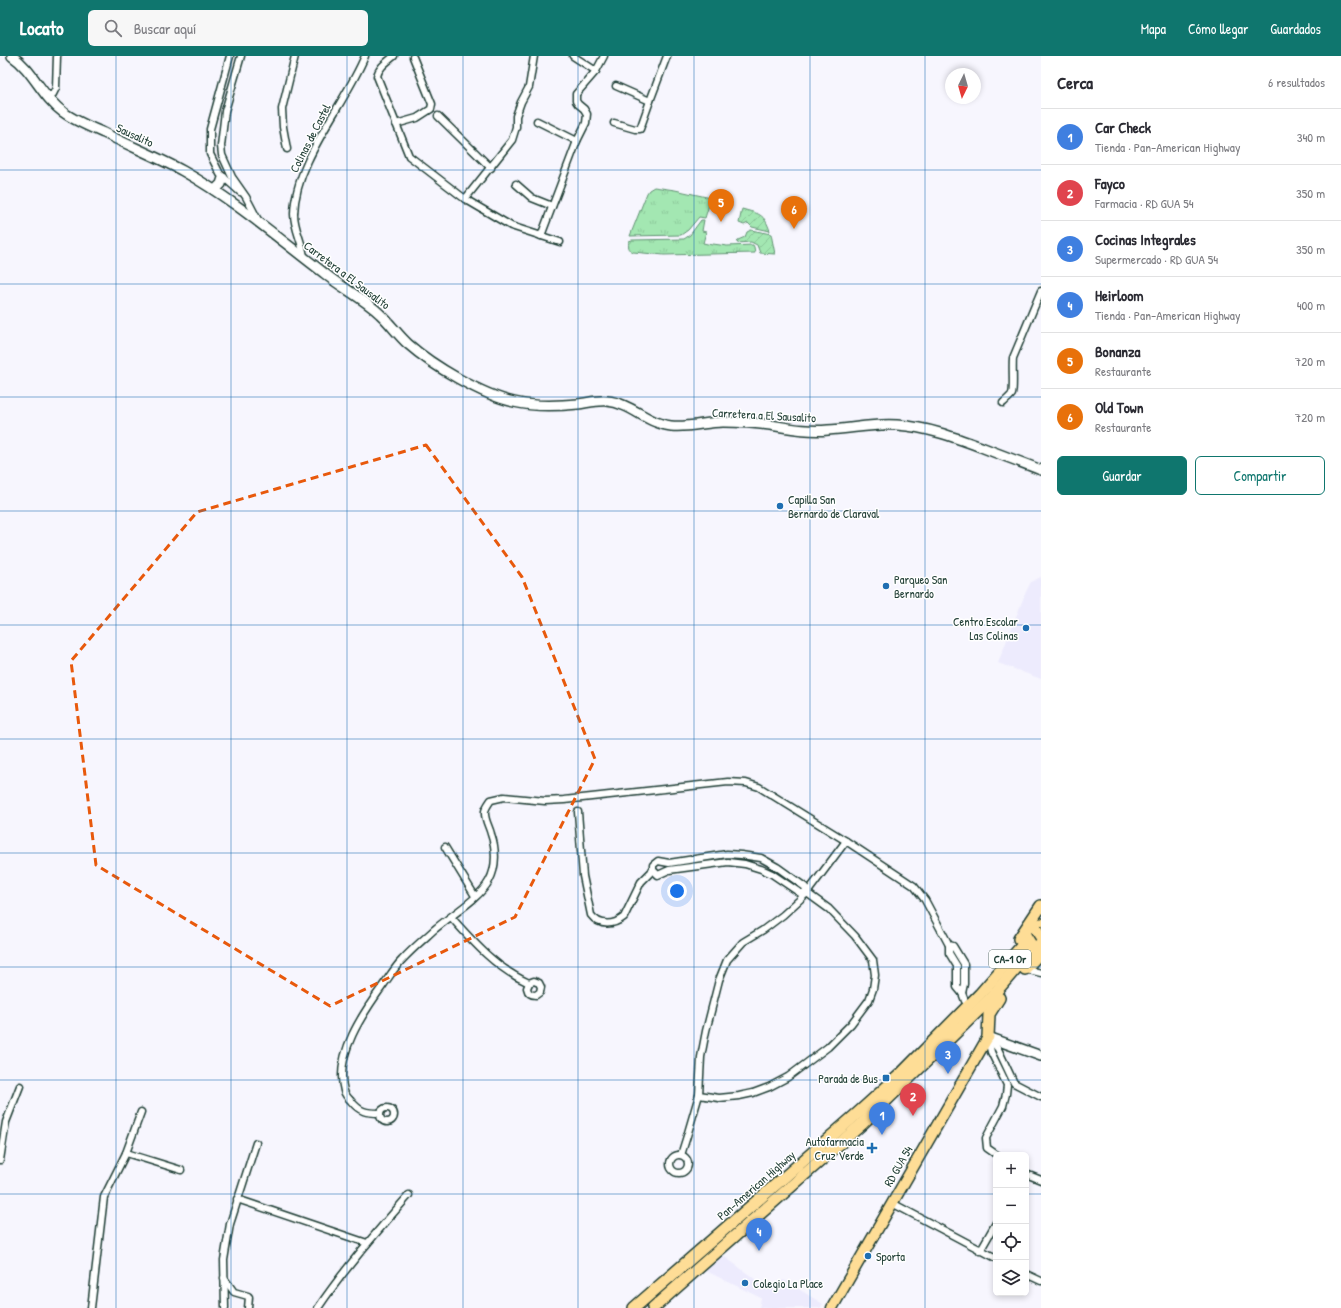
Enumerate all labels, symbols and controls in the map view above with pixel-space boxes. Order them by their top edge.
search box [88,10,368,46]
text: Locato [20,15,64,41]
icon: search [102,17,124,39]
text: Buscar aquí [134,18,196,39]
text: Mapa [1141,19,1166,38]
text: Cómo llegar [1188,19,1248,38]
text: Guardados [1270,19,1321,38]
north arrow [945,68,981,104]
text: Cerca [1057,71,1093,94]
text: 6 resultados [1268,73,1325,91]
street label: Colinas de Castel [285,100,335,175]
text: Car Check [1095,117,1151,138]
street label: Sausalito [114,119,156,151]
text: 1 [1068,128,1072,146]
text: 340 m [1297,128,1325,146]
text: Tienda · Pan-American Highway [1095,138,1240,156]
text: Fayco [1095,173,1125,194]
text: 2 [1067,184,1073,202]
text: 350 m [1296,184,1325,202]
pin: 5 [708,189,734,222]
text: Farmacia · RD GUA 54 [1095,194,1194,212]
pin: 6 [781,196,807,229]
text: Cocinas Integrales [1095,229,1196,250]
street label: Carretera a El Sausalito [300,237,394,313]
text: 3 [1067,240,1073,258]
text: 350 m [1296,240,1325,258]
text: Supermercado · RD GUA 54 [1095,250,1218,268]
text: Heirloom [1095,285,1143,306]
text: 4 [1068,296,1072,314]
text: 400 m [1297,296,1325,314]
text: Tienda · Pan-American Highway [1095,306,1240,324]
text: Bonanza [1095,341,1140,362]
text: 5 [1067,352,1073,370]
text: 720 m [1295,352,1325,370]
text: Restaurante [1095,362,1151,380]
text: Old Town [1095,397,1143,418]
street label: Carretera a El Sausalito [712,404,817,426]
text: 6 [1067,408,1073,426]
text: 720 m [1295,408,1325,426]
text: Restaurante [1095,418,1151,436]
button: Guardar [1057,456,1187,495]
button: Compartir [1195,456,1325,495]
place label: Capilla San Bernardo de Claraval [788,491,880,522]
marker: Capilla San Bernardo de Claraval [775,501,785,511]
place label: Parqueo San Bernardo [894,571,947,602]
marker: Parqueo San Bernardo [881,581,891,591]
place label: Centro Escolar Las Colinas [953,613,1018,644]
marker: Centro Escolar Las Colinas [1021,623,1031,633]
your location [667,881,687,901]
road number: CA-1 Or [989,950,1031,968]
pin: 3 [935,1041,961,1074]
place label: Parada de Bus [818,1070,878,1087]
marker: Parada de Bus [881,1073,891,1083]
pin: 2 [900,1083,926,1116]
pin: 1 [869,1102,895,1135]
place label: Autofarmacia Cruz Verde [806,1133,864,1164]
street label: RD GUA 54 [880,1142,917,1190]
marker: Autofarmacia Cruz Verde [867,1143,877,1153]
street label: Pan-American Highway [713,1146,799,1224]
map controls [993,1152,1029,1296]
button: + [993,1152,1029,1188]
button: − [993,1188,1029,1224]
pin: 4 [746,1218,772,1251]
button: locate [993,1224,1029,1260]
place label: Sporta [876,1248,905,1265]
marker: Sporta [863,1251,873,1261]
button: layers [993,1260,1029,1296]
place label: Colegio La Place [753,1275,823,1292]
marker: Colegio La Place [740,1278,750,1288]

